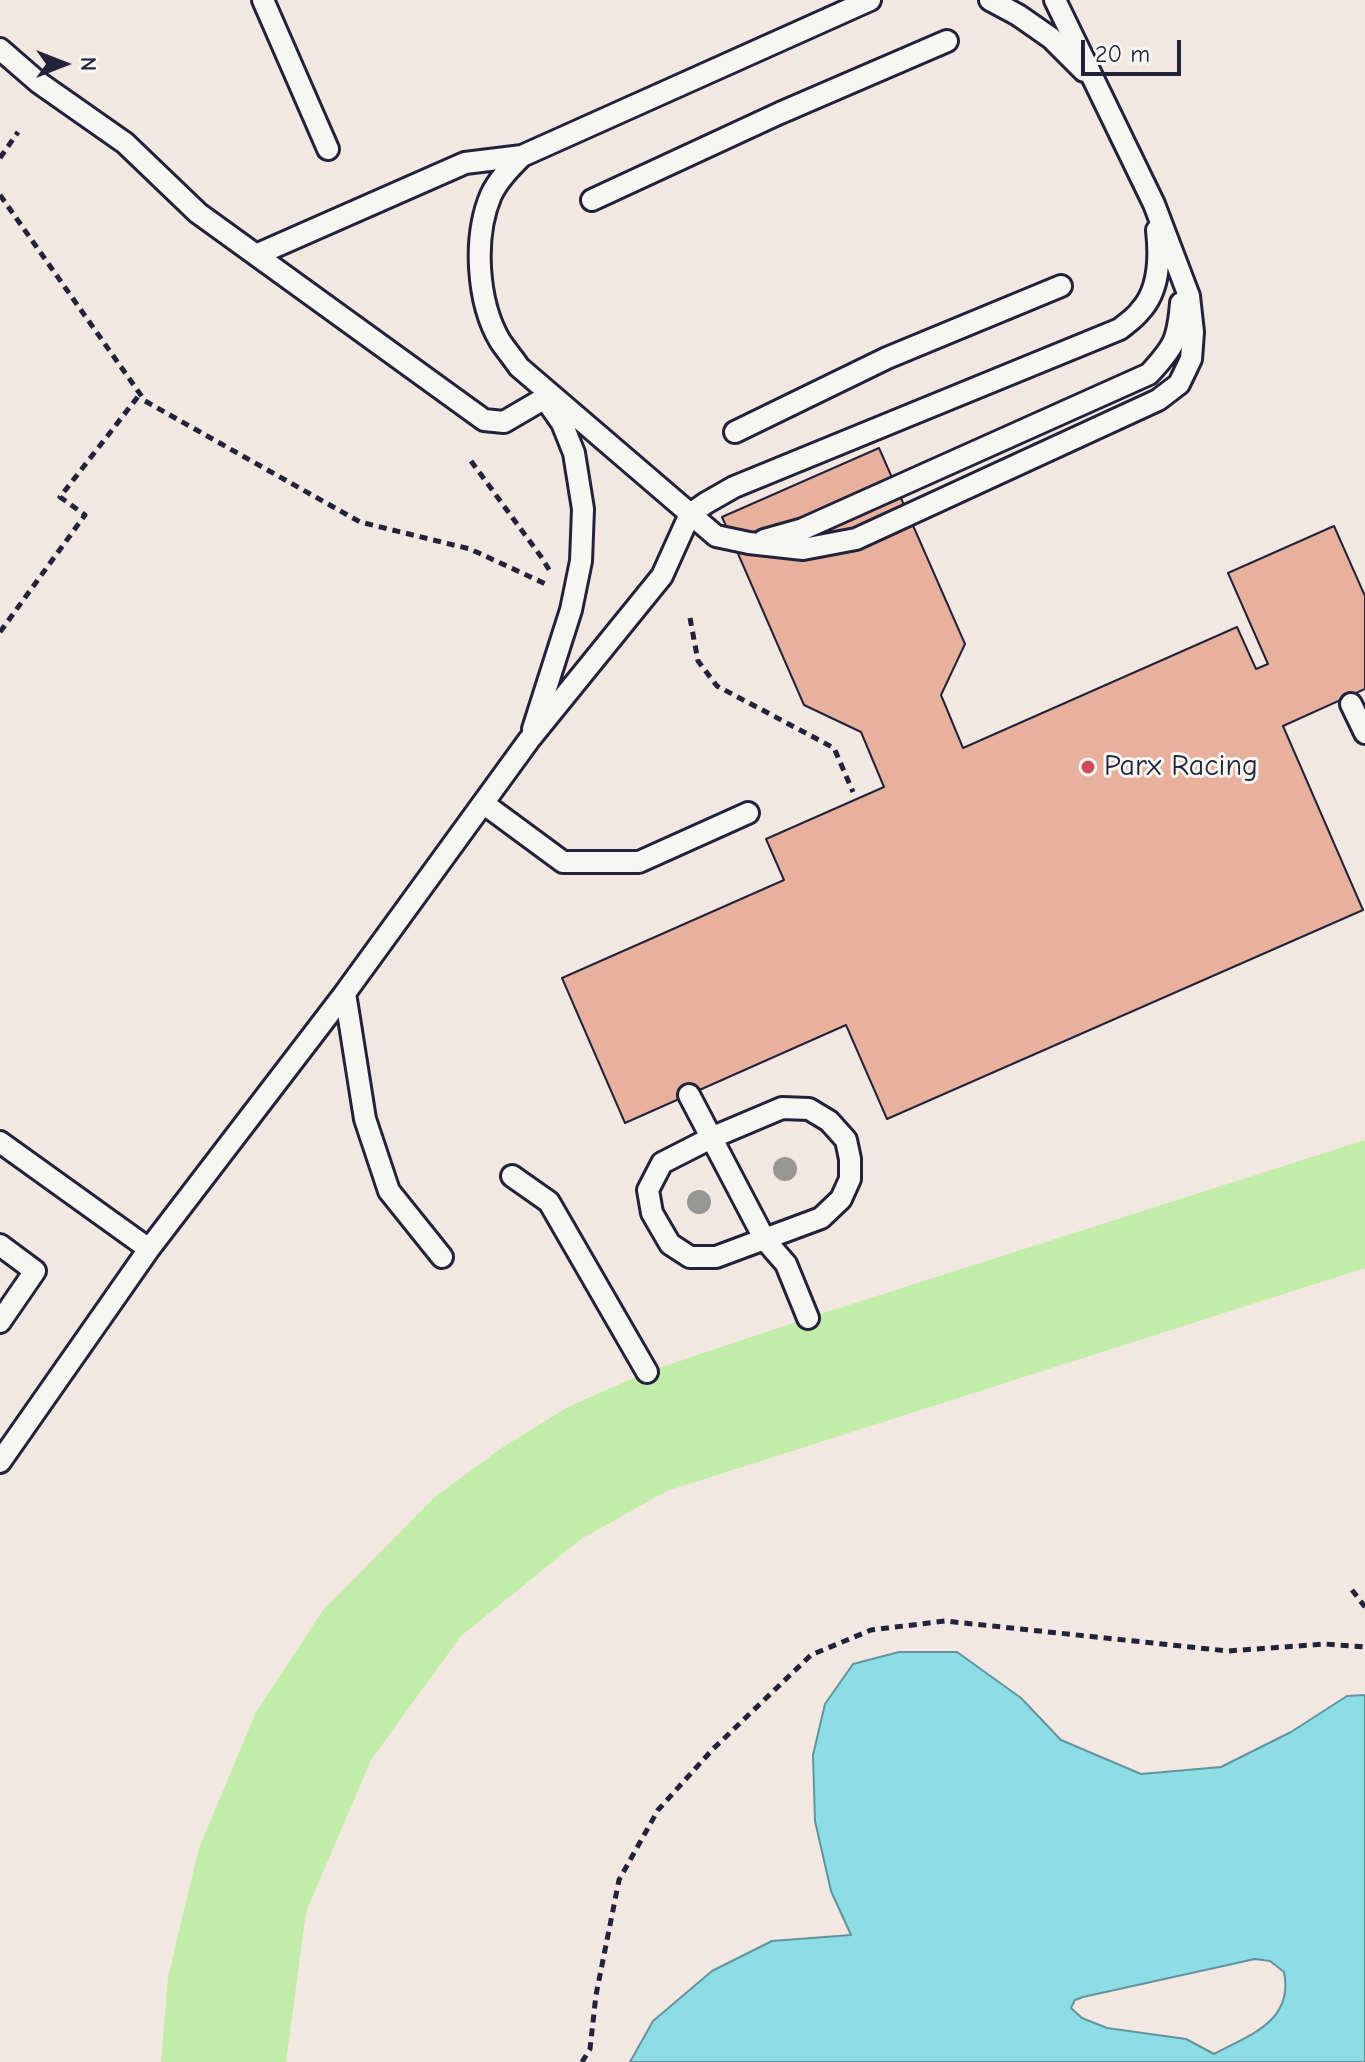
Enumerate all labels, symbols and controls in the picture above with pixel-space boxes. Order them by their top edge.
north arrow [24,24,104,104]
scale bar [1085,24,1185,74]
text: 20 m [1095,40,1150,68]
text: N [75,57,101,71]
place label: Parx Racing [1104,749,1258,785]
marker: Parx Racing [1079,758,1097,776]

